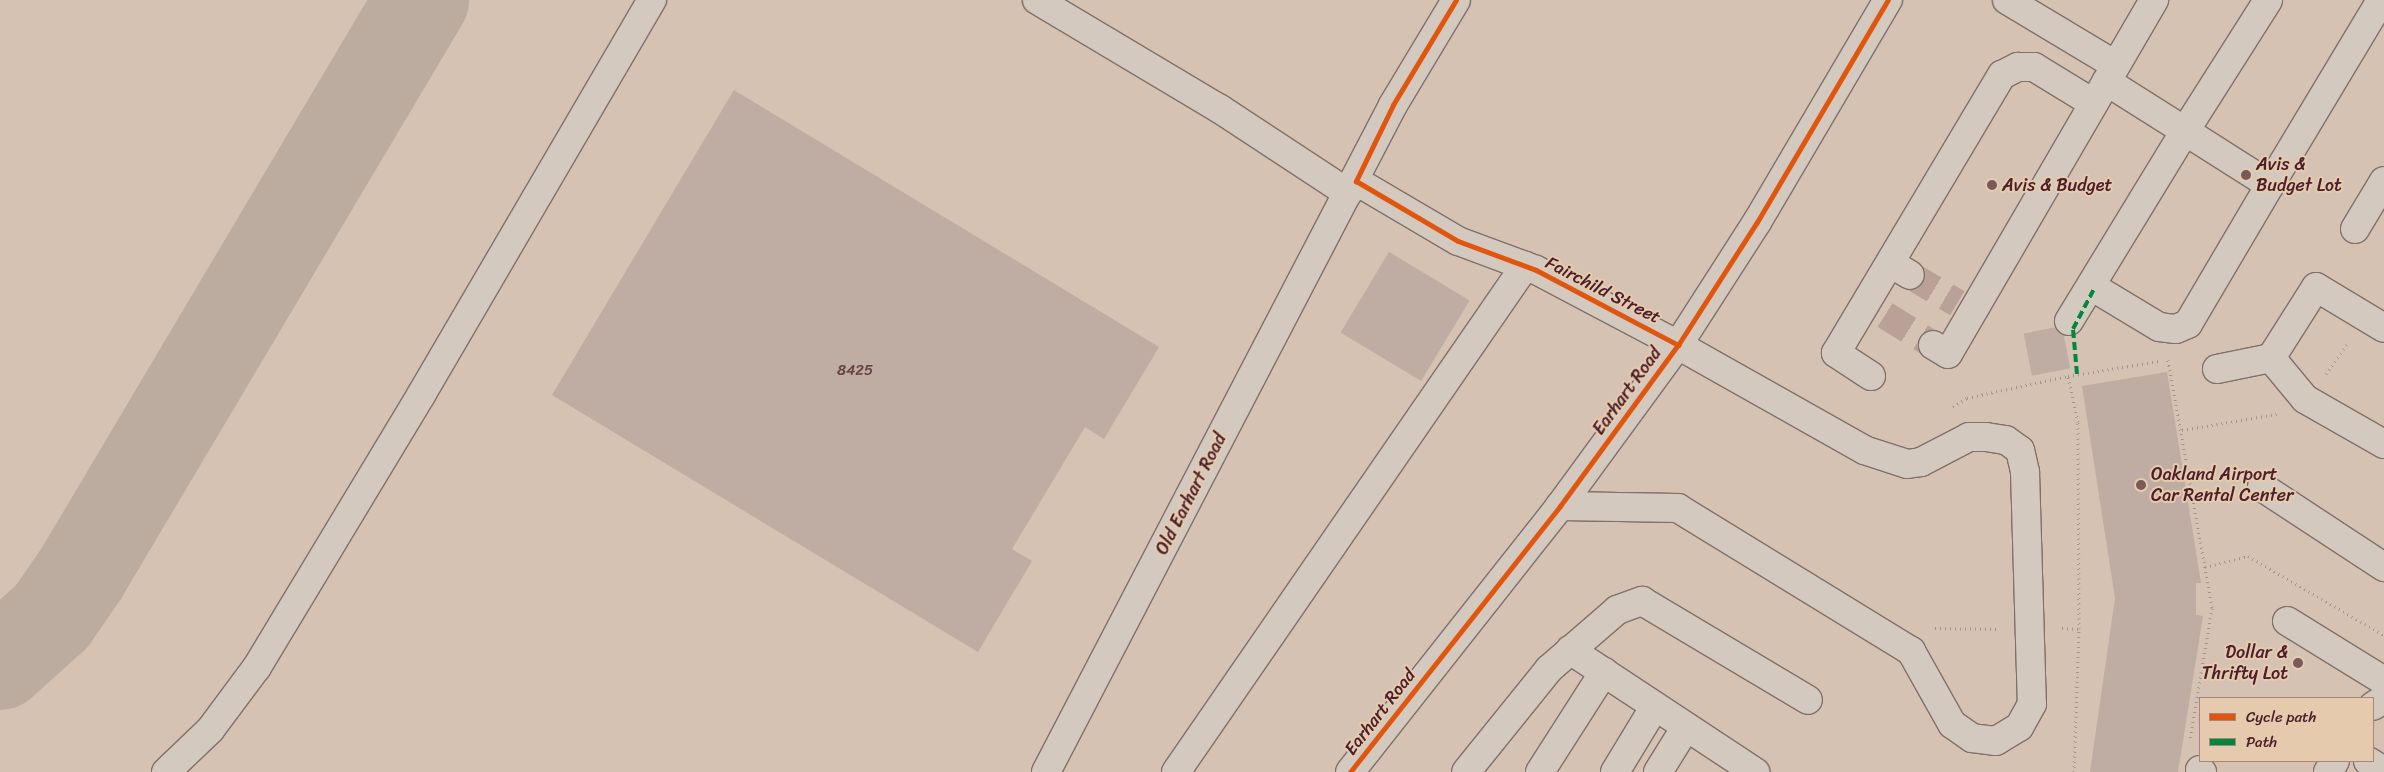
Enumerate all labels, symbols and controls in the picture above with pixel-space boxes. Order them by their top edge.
place label: Avis & Budget Lot [2256,154,2342,196]
marker: Avis & Budget Lot [2240,169,2252,181]
place label: Avis & Budget [2002,174,2112,196]
marker: Avis & Budget [1986,179,1998,191]
street label: Fairchild Street [1542,252,1664,328]
street label: Earhart Road [1588,343,1666,439]
house number: 8425 [837,362,873,380]
street label: Old Earhart Road [1151,429,1231,559]
place label: Oakland Airport Car Rental Center [2151,464,2295,506]
marker: Oakland Airport Car Rental Center [2135,479,2147,491]
place label: Dollar & Thrifty Lot [2202,642,2288,684]
marker: Dollar & Thrifty Lot [2292,657,2304,669]
street label: Earhart Road [1340,665,1420,759]
legend [2199,697,2374,762]
text: Cycle path [2246,704,2316,730]
text: Path [2246,729,2277,755]

